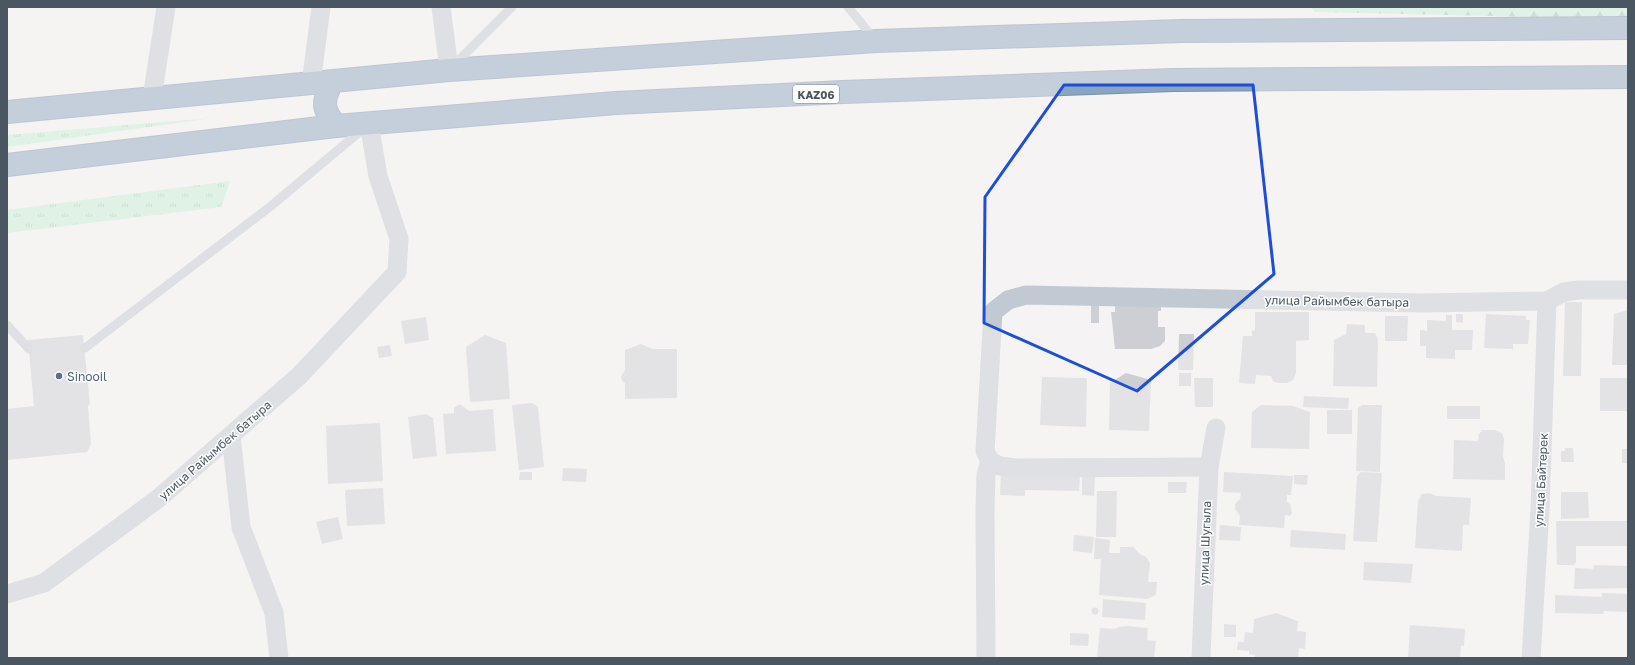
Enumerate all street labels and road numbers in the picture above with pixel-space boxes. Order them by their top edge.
road number: KАZ06 [793,85,839,103]
street label: улица Райымбек батыра [1265,292,1409,310]
street label: улица Райымбек батыра [156,397,274,503]
street label: улица Байтерек [1531,432,1551,527]
street label: улица Шугыла [1196,500,1214,586]

